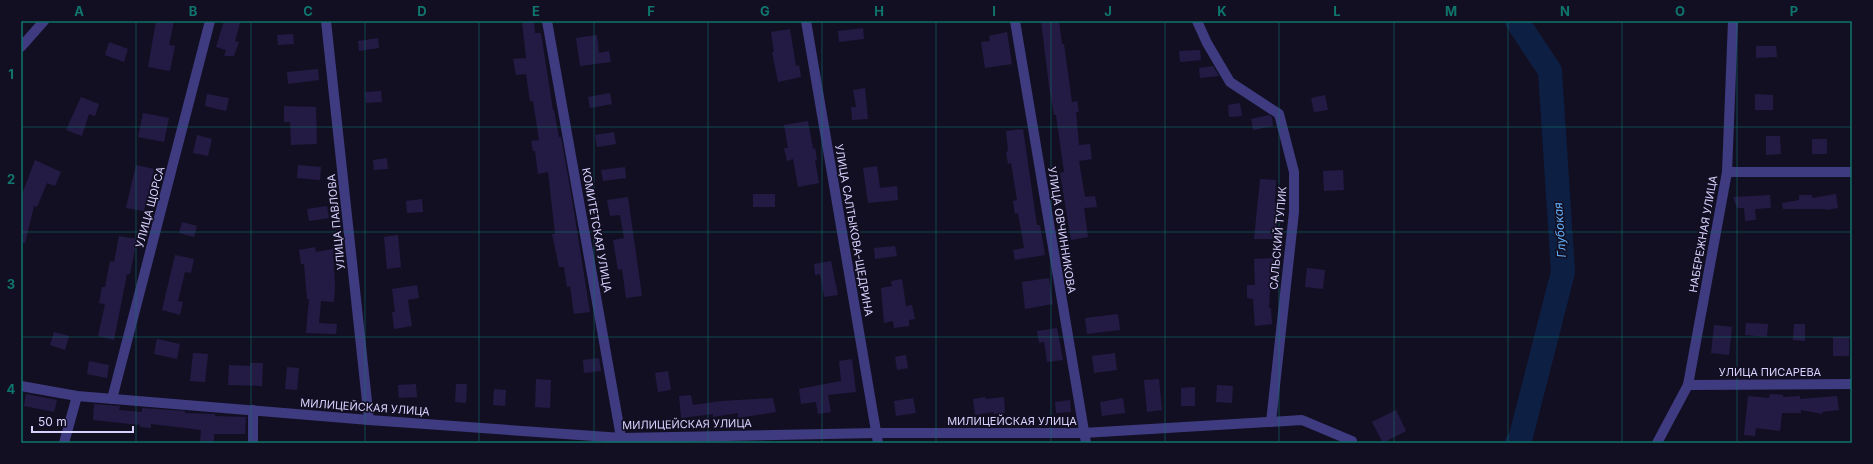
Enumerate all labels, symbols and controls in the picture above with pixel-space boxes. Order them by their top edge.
text: A [74,3,84,19]
text: B [189,3,198,19]
text: C [303,3,313,19]
text: D [417,3,427,19]
text: E [532,3,540,19]
text: F [647,3,655,19]
text: G [760,3,770,19]
text: H [874,3,884,19]
text: I [992,3,996,19]
text: J [1104,3,1112,19]
text: K [1217,3,1227,19]
text: L [1333,3,1341,19]
text: M [1445,3,1457,19]
text: N [1560,3,1570,19]
text: O [1675,3,1685,19]
text: P [1790,3,1798,19]
text: 1 [8,66,14,82]
street label: УЛИЦА САЛТЫКОВА-ЩЕДРИНА [832,143,876,318]
street label: УЛИЦА ЩОРСА [132,164,168,249]
street label: УЛИЦА ОВЧИННИКОВА [1045,165,1079,295]
street label: КОМИТЕТСКАЯ УЛИЦА [579,167,615,294]
text: 2 [7,171,15,187]
street label: УЛИЦА ПАВЛОВА [324,173,348,271]
street label: НАБЕРЕЖНАЯ УЛИЦА [1686,174,1720,294]
street label: САЛЬСКИЙ ТУПИК [1267,185,1290,290]
water label: Глубокая [1550,202,1569,258]
text: 3 [7,276,15,292]
street label: УЛИЦА ПИСАРЕВА [1719,365,1822,379]
text: 4 [7,381,16,397]
street label: МИЛИЦЕЙСКАЯ УЛИЦА [300,395,431,419]
scale bar [32,408,133,434]
text: 50 m [38,414,67,429]
street label: МИЛИЦЕЙСКАЯ УЛИЦА [947,414,1077,428]
street label: МИЛИЦЕЙСКАЯ УЛИЦА [622,416,752,432]

